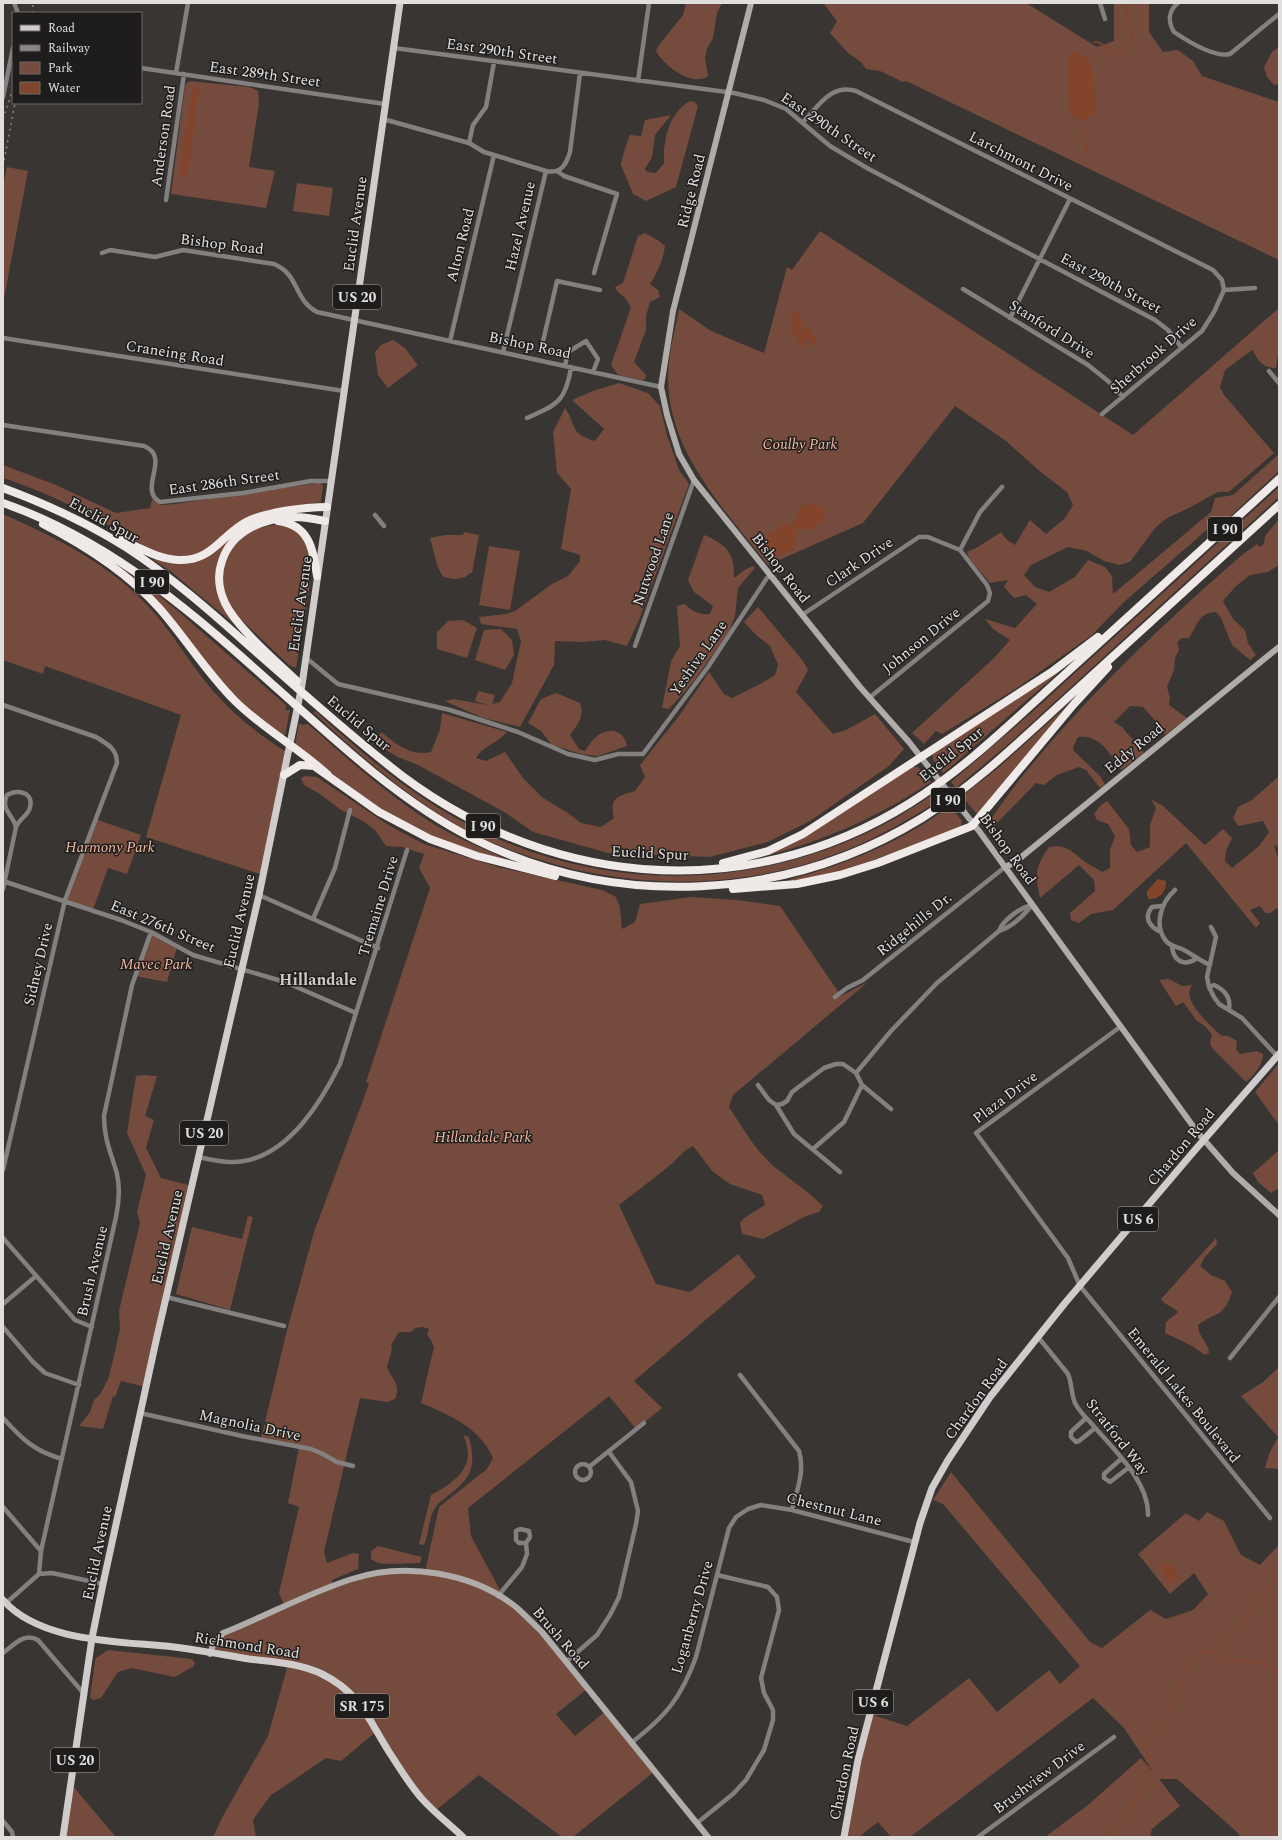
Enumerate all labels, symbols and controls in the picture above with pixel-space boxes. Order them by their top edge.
legend [12,12,142,104]
text: Road [48,19,75,38]
street label: East 290th Street [445,32,559,71]
text: Railway [48,39,91,58]
street label: East 289th Street [208,55,322,94]
text: Park [48,59,73,78]
text: Water [48,79,80,98]
street label: Anderson Road [145,84,182,188]
street label: East 290th Street [776,87,882,168]
street label: Larchmont Drive [965,125,1077,198]
street label: Ridge Road [671,152,712,231]
street label: Euclid Avenue [337,175,374,273]
street label: Hazel Avenue [499,179,542,273]
street label: Alton Road [440,206,481,284]
street label: Bishop Road [179,228,265,261]
street label: East 290th Street [1056,247,1166,320]
road number: US 20 [333,285,381,309]
street label: Stanford Drive [1004,294,1099,365]
street label: Sherbrook Drive [1104,311,1202,400]
street label: Bishop Road [486,326,573,365]
street label: Craneing Road [124,334,226,373]
park label: Coulby Park [762,433,838,456]
street label: East 286th Street [167,463,281,502]
street label: Euclid Spur [64,492,143,549]
street label: Nutwood Lane [627,509,680,609]
road number: I 90 [1208,517,1242,541]
street label: Bishop Road [746,528,816,608]
street label: Clark Drive [821,531,898,594]
street label: Euclid Avenue [282,555,319,653]
road number: I 90 [135,570,169,594]
street label: Johnson Drive [877,602,965,679]
street label: Yeshiva Lane [664,616,733,701]
street label: Euclid Spur [322,690,396,757]
street label: Eddy Road [1099,717,1169,780]
street label: Euclid Spur [914,721,989,788]
road number: I 90 [931,788,965,812]
street label: Bishop Road [974,809,1042,890]
road number: I 90 [466,814,500,838]
park label: Harmony Park [65,836,155,859]
street label: Euclid Spur [611,840,689,867]
street label: Tremaine Drive [352,853,405,959]
street label: Euclid Avenue [217,872,262,971]
street label: Ridgehills Dr. [872,887,957,962]
street label: East 276th Street [107,894,219,959]
street label: Sidney Drive [18,920,59,1008]
park label: Mavec Park [120,953,192,976]
district label: Hillandale [279,968,357,992]
street label: Plaza Drive [968,1065,1043,1130]
street label: Chardon Road [1142,1103,1221,1191]
road number: US 20 [180,1121,228,1145]
park label: Hillandale Park [435,1126,532,1149]
street label: Euclid Avenue [145,1188,190,1287]
road number: US 6 [1118,1207,1158,1231]
street label: Brush Avenue [71,1223,114,1319]
street label: Emerald Lakes Boulevard [1121,1322,1246,1468]
street label: Chardon Road [939,1354,1014,1445]
street label: Stratford Way [1080,1394,1156,1481]
street label: Magnolia Drive [197,1403,303,1447]
street label: Chestnut Lane [784,1487,884,1532]
street label: Euclid Avenue [76,1504,119,1603]
street label: Loganberry Drive [665,1558,720,1676]
street label: Brush Road [527,1602,595,1675]
street label: Richmond Road [193,1626,301,1665]
road number: US 6 [853,1690,893,1714]
road number: SR 175 [335,1694,389,1718]
street label: Chardon Road [823,1724,866,1822]
street label: Brushview Drive [988,1735,1090,1820]
road number: US 20 [51,1748,99,1772]

